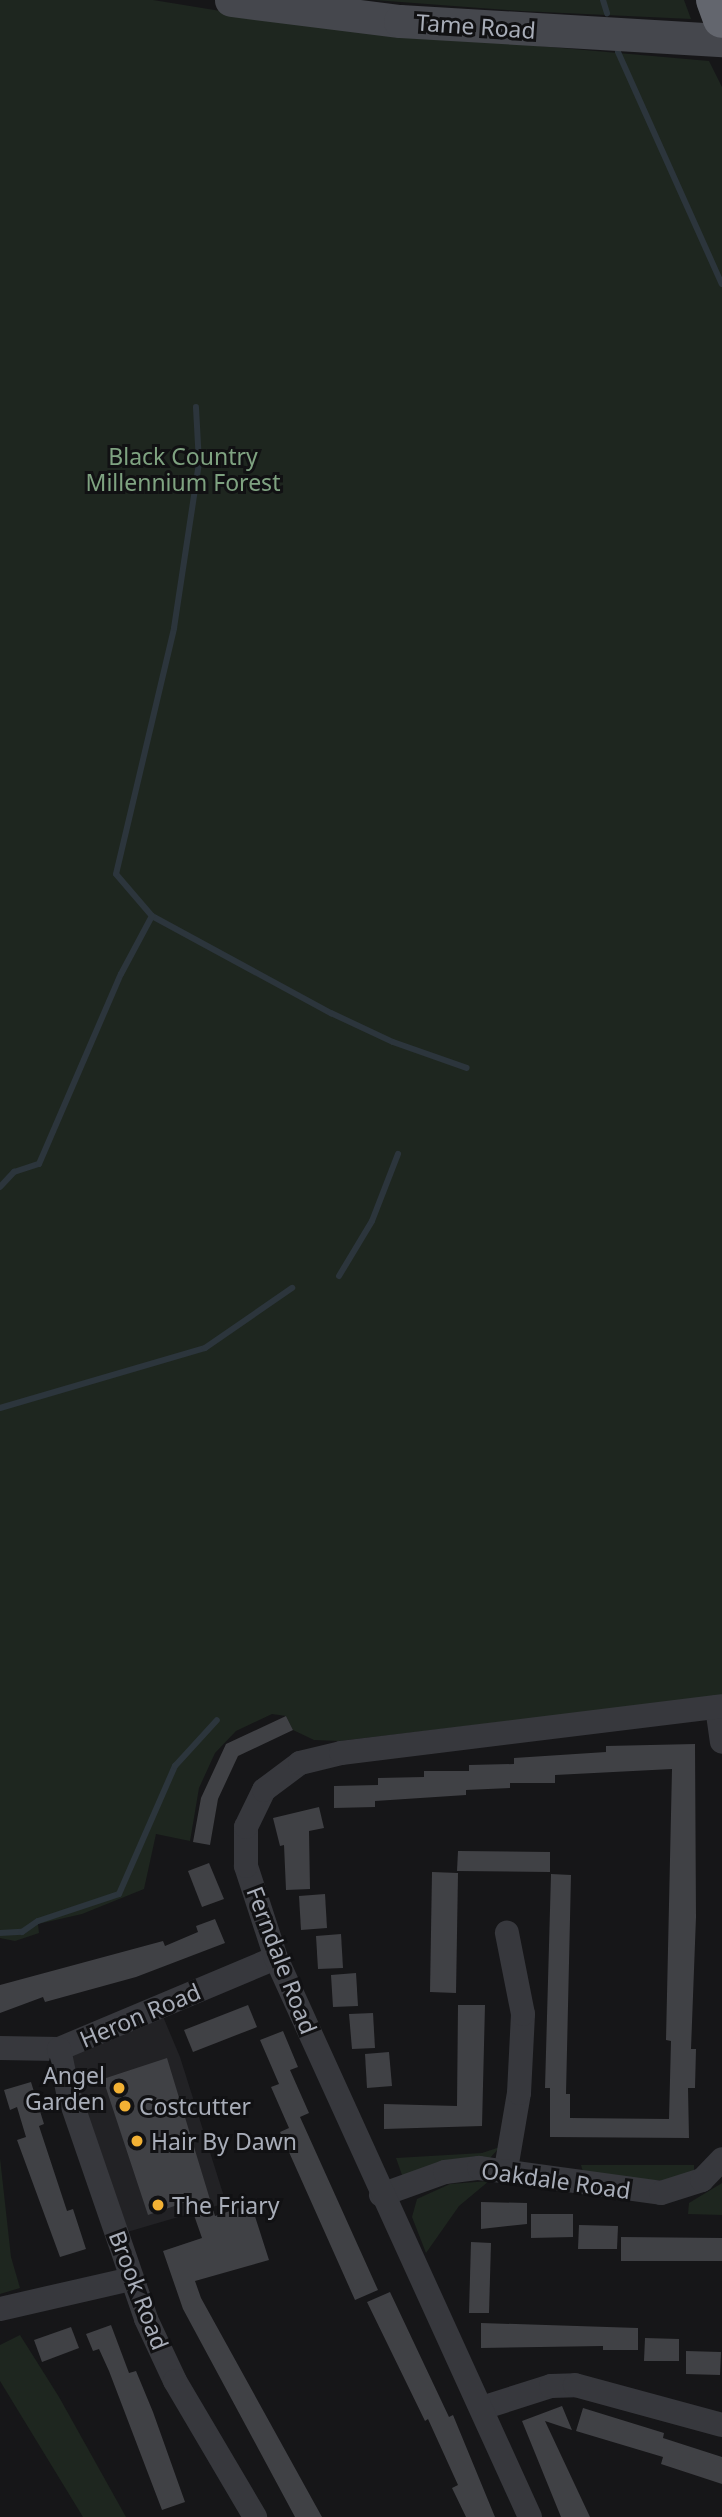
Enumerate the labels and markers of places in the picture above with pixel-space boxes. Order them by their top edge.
place label: Angel Garden [25,2061,105,2115]
marker: Angel Garden [111,2080,127,2096]
place label: Costcutter [139,2092,251,2120]
marker: Costcutter [117,2098,133,2114]
place label: Hair By Dawn [151,2127,297,2155]
marker: Hair By Dawn [129,2133,145,2149]
place label: The Friary [172,2191,279,2219]
marker: The Friary [150,2197,166,2213]

